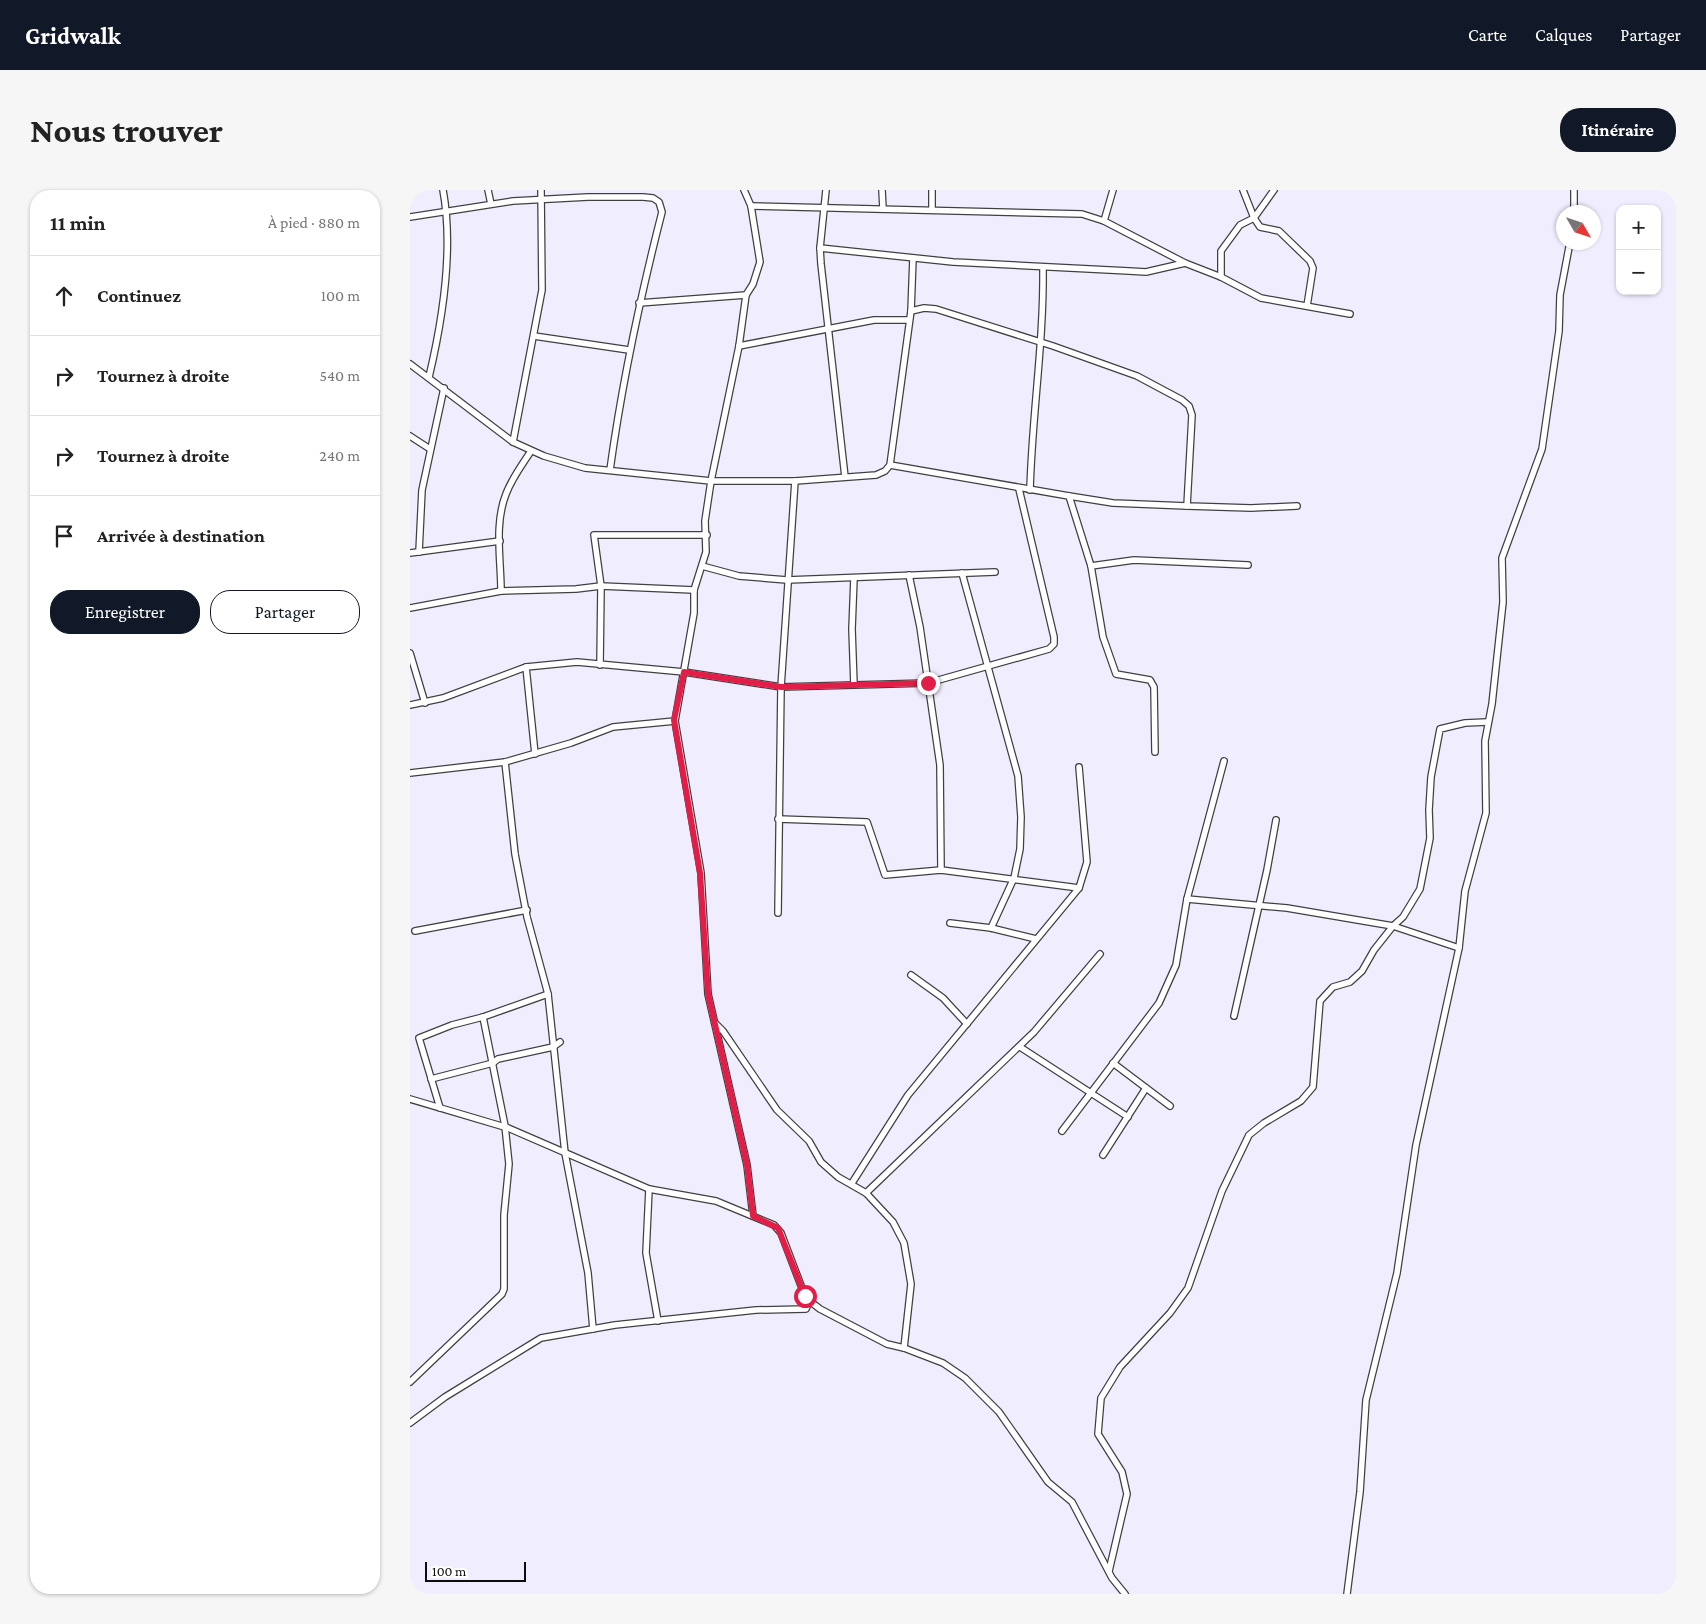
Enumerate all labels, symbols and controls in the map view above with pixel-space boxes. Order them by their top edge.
text: Gridwalk [25,22,121,49]
text: Carte [1468,25,1507,45]
text: Calques [1535,25,1592,45]
text: Partager [1620,25,1681,45]
button: Itinéraire [1560,108,1676,152]
text: Nous trouver [30,111,223,150]
north arrow [1556,205,1601,250]
map controls [1616,205,1661,295]
button: + [1616,205,1661,250]
text: 11 min [50,211,106,235]
text: À pied · 880 m [268,214,360,231]
button: − [1616,250,1661,295]
icon: ahead [50,282,78,310]
text: Continuez [97,285,181,306]
text: 100 m [321,287,360,304]
icon: right [50,362,78,390]
text: Tournez à droite [97,365,229,386]
text: 540 m [319,367,360,384]
icon: right [50,442,78,470]
text: Tournez à droite [97,445,229,466]
text: 240 m [319,447,360,464]
icon: arrive [50,522,78,550]
text: Arrivée à destination [97,525,265,546]
button: Enregistrer [50,590,200,634]
button: Partager [210,590,360,634]
route end [917,672,940,695]
route start [794,1285,817,1308]
scale bar [425,1559,526,1582]
text: 100 m [432,1563,466,1579]

